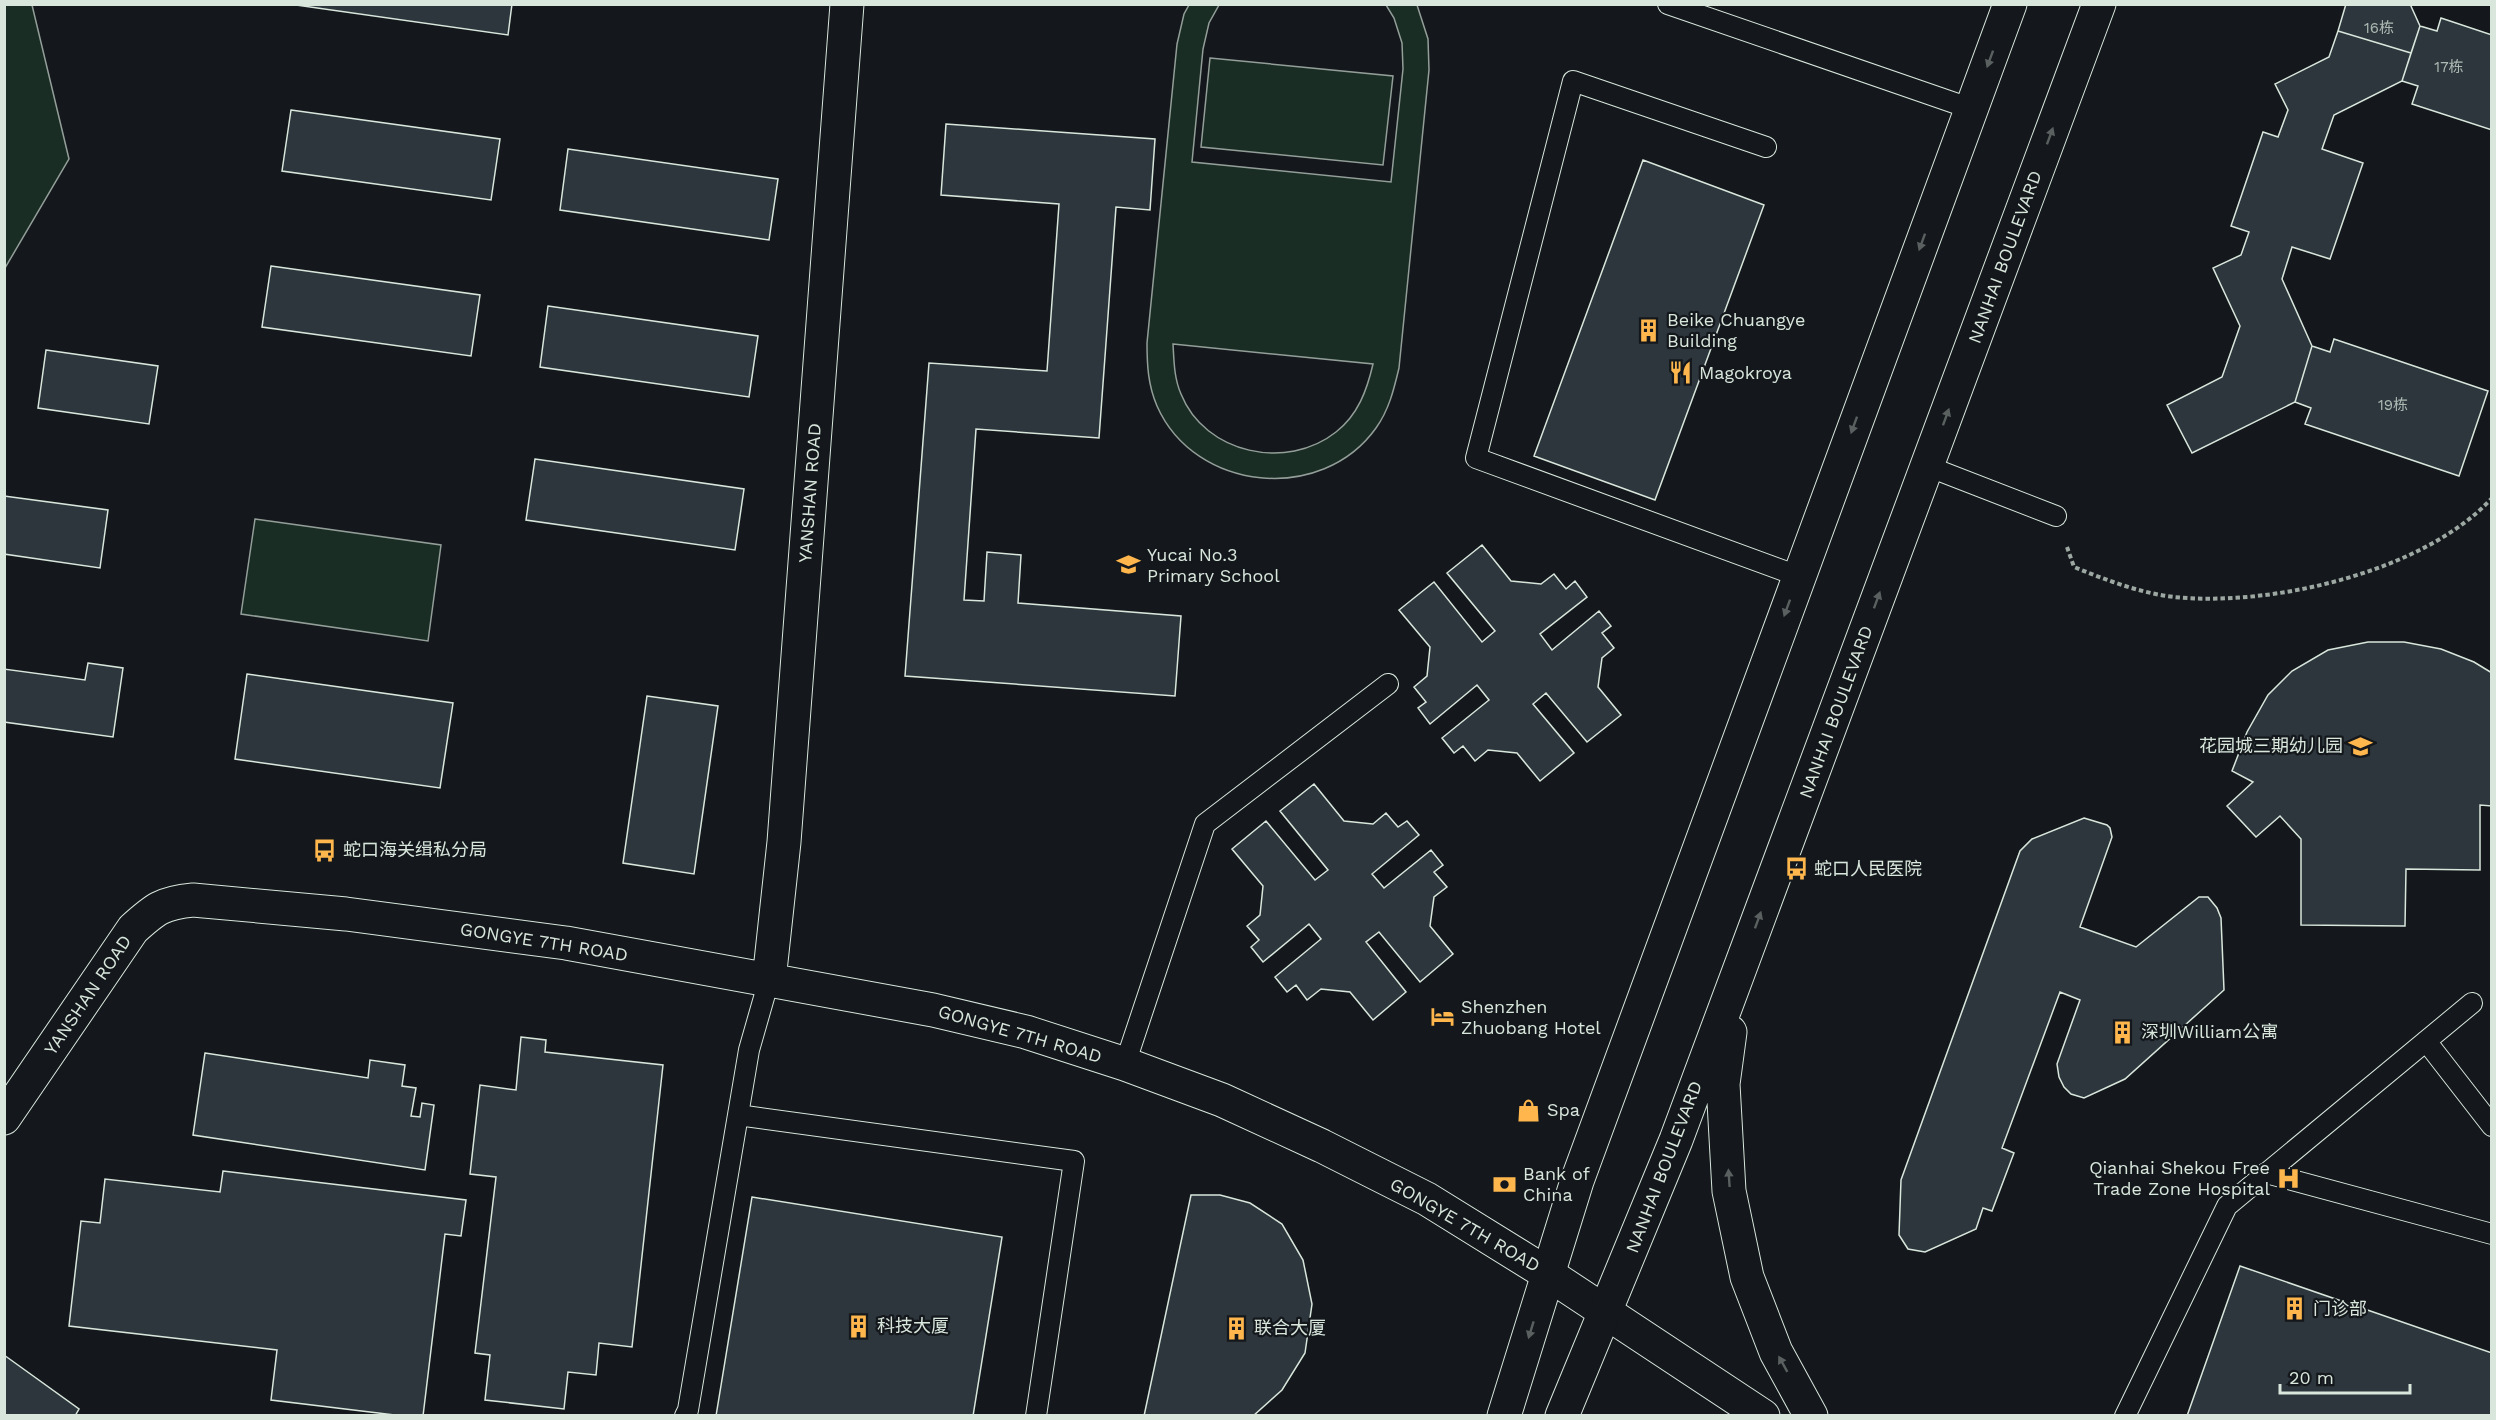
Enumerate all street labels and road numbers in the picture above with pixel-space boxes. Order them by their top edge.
street label: NANHAI BOULEVARD [1963,167,2046,346]
street label: YANSHAN ROAD [794,422,825,564]
street label: NANHAI BOULEVARD [1794,622,1877,801]
street label: GONGYE 7TH ROAD [459,918,629,965]
street label: YANSHAN ROAD [40,931,135,1059]
street label: GONGYE 7TH ROAD [936,1000,1105,1067]
street label: NANHAI BOULEVARD [1621,1078,1706,1256]
street label: GONGYE 7TH ROAD [1387,1173,1544,1276]

